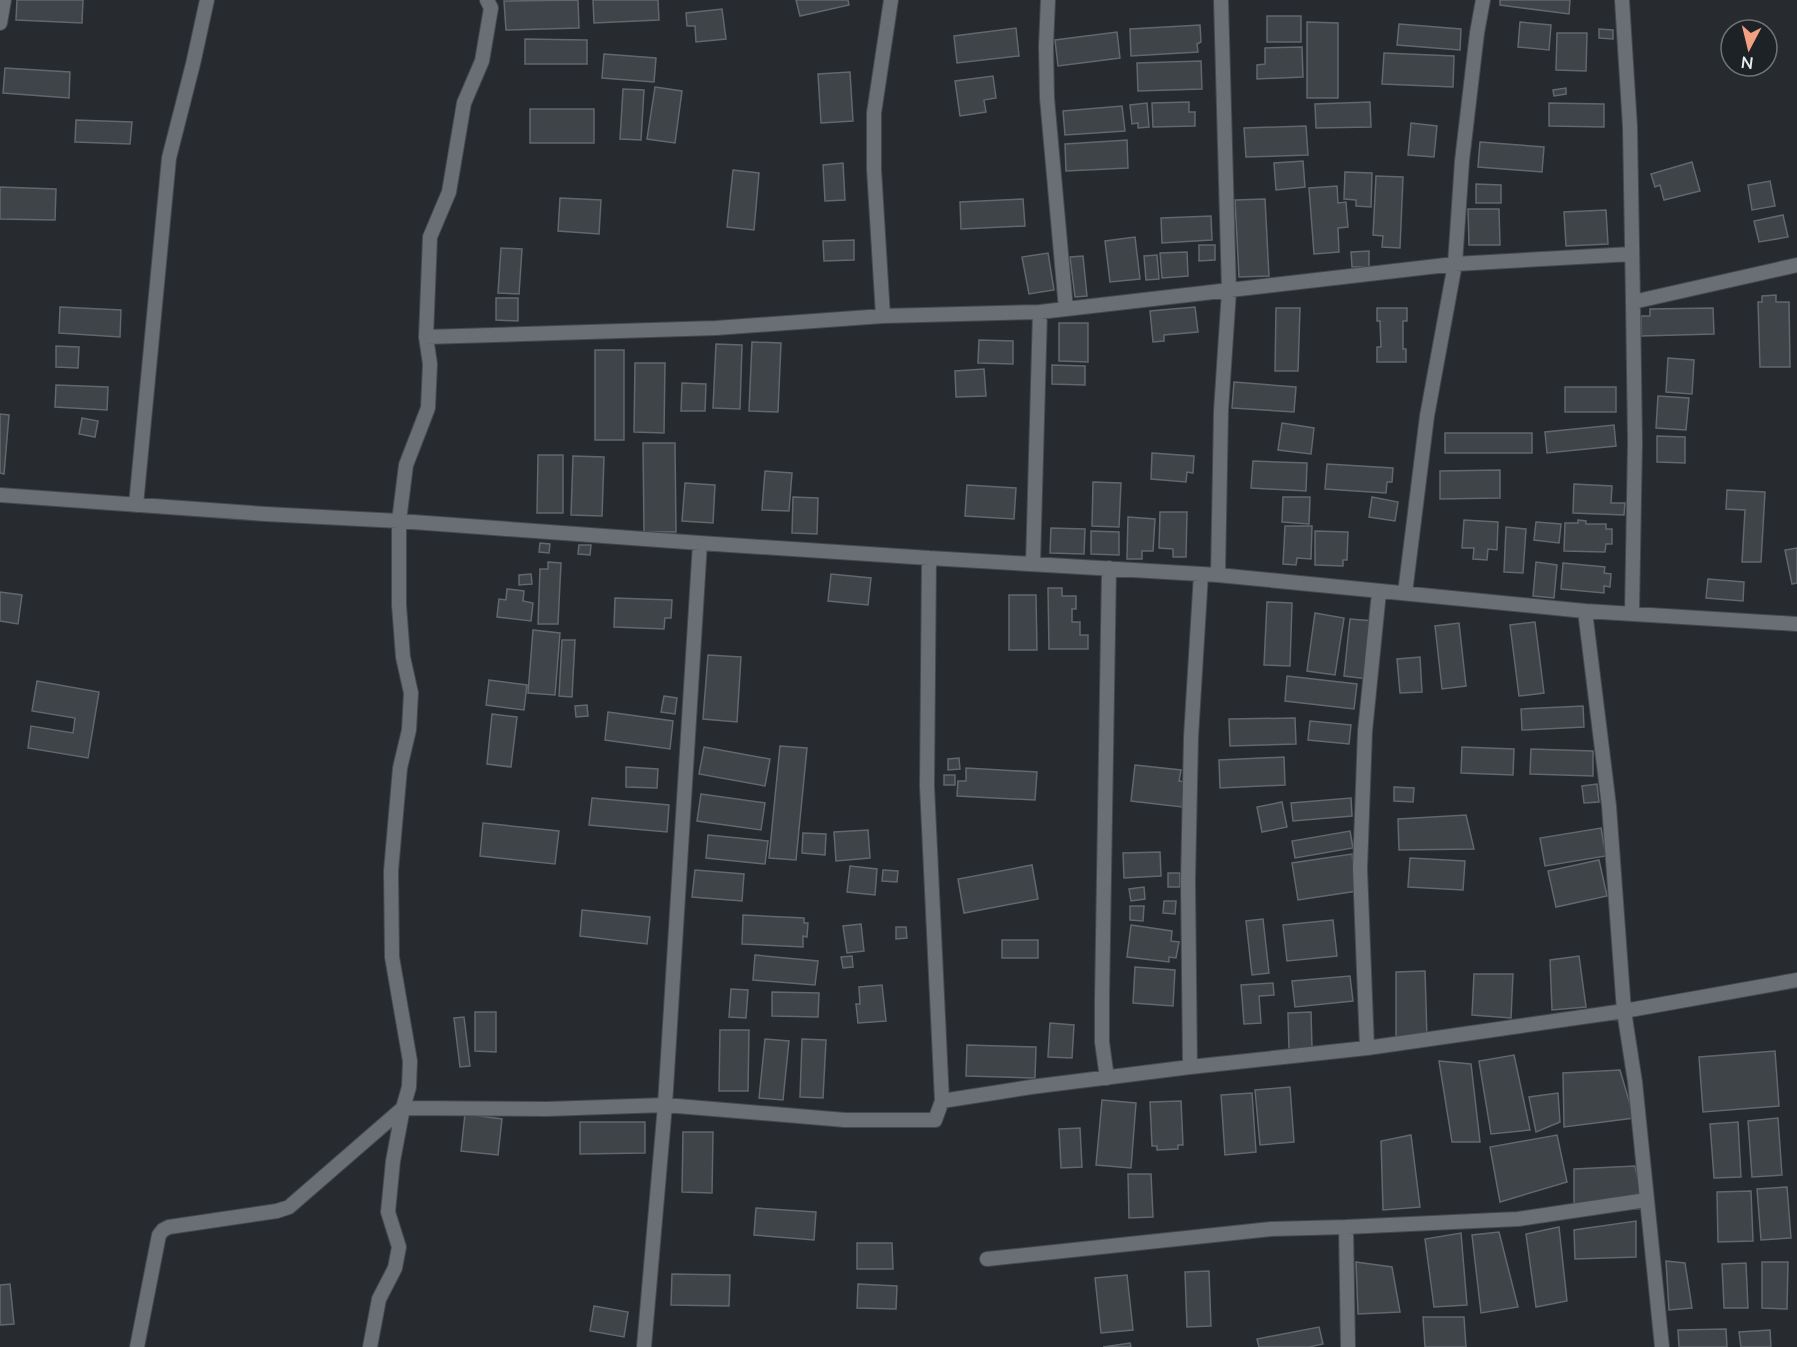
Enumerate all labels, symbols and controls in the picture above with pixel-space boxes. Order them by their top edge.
north arrow [1719,18,1779,78]
text: N [1740,53,1754,74]

